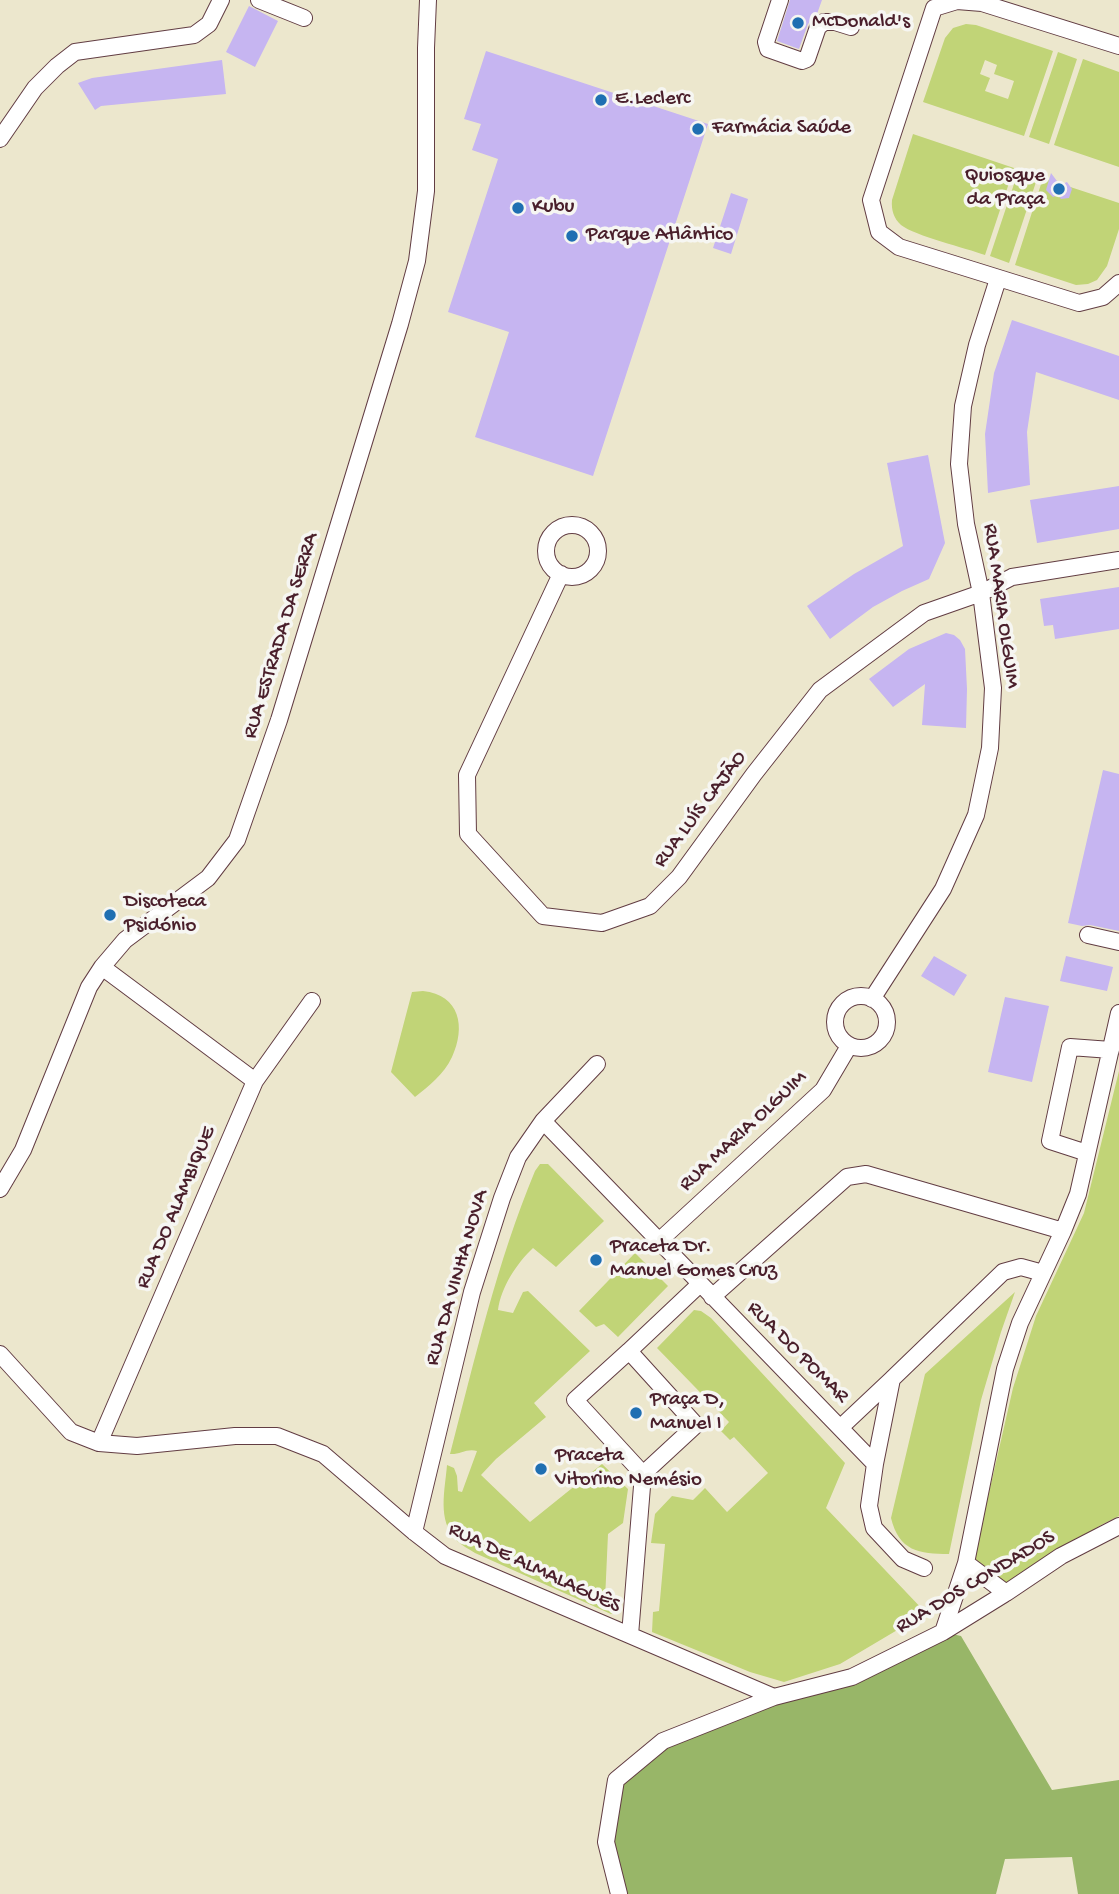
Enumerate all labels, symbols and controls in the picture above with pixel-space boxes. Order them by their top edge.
place label: McDonald's [812,10,910,36]
marker: McDonald's [790,15,806,31]
place label: E.Leclerc [615,87,690,113]
marker: E.Leclerc [593,92,609,108]
place label: Farmácia Saúde [712,116,851,142]
marker: Farmácia Saúde [690,121,706,137]
place label: Quiosque da Praça [965,164,1045,214]
marker: Quiosque da Praça [1051,181,1067,197]
place label: Kubu [532,195,574,221]
marker: Kubu [510,200,526,216]
place label: Parque Atlântico [586,223,733,249]
marker: Parque Atlântico [564,228,580,244]
street label: RUA MARIA OLGUIM [976,522,1024,690]
street label: RUA ESTRADA DA SERRA [239,530,325,742]
street label: RUA LUÍS CAJÃO [649,747,753,873]
place label: Discoteca Psidónio [124,890,206,940]
marker: Discoteca Psidónio [102,907,118,923]
street label: RUA MARIA OLGUIM [675,1066,813,1198]
street label: RUA DO ALAMBIQUE [131,1123,223,1293]
street label: RUA DA VINHA NOVA [421,1187,495,1369]
place label: Praceta Dr. Manuel Gomes Cruz [610,1235,777,1285]
marker: Praceta Dr. Manuel Gomes Cruz [588,1252,604,1268]
street label: RUA DO POMAR [741,1297,853,1409]
place label: Praça D, Manuel I [650,1388,725,1438]
marker: Praça D, Manuel I [628,1405,644,1421]
place label: Praceta Vitorino Nemésio [555,1444,702,1494]
marker: Praceta Vitorino Nemésio [533,1461,549,1477]
street label: RUA DE ALMALAGUÊS [444,1518,624,1620]
street label: RUA DOS CONDADOS [892,1525,1060,1641]

